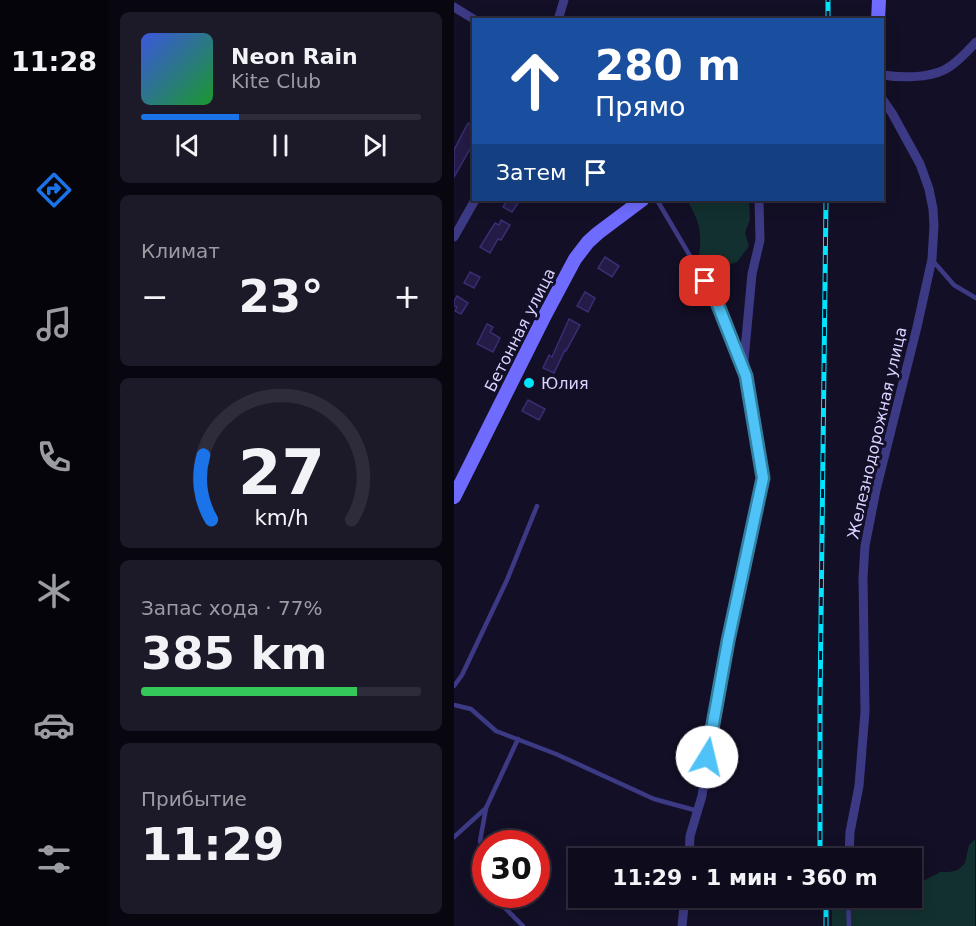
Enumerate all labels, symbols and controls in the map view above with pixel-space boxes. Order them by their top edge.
text: 280 m [595,41,741,90]
icon: ahead [496,42,574,120]
text: Neon Rain [231,44,358,69]
text: 11:28 [11,46,97,77]
text: Kite Club [231,69,321,93]
text: Прямо [595,91,686,122]
icon: previous [171,129,204,162]
icon: pause [264,129,297,162]
icon: next [358,129,391,162]
icon: arrive [579,156,612,189]
text: Затем [496,160,567,185]
icon: directions [33,169,75,211]
text: Климат [141,239,220,263]
pin [679,255,730,306]
icon: arrive [688,264,721,297]
street label: Бетонная улица [481,265,559,395]
text: 23° [238,270,324,323]
text: − [141,277,169,316]
text: + [393,277,421,316]
icon: music [33,303,75,345]
street label: Железнодорожная улица [843,325,911,541]
place label: Юлия [541,374,589,393]
marker: Юлия [522,376,536,390]
icon: phone [33,436,75,478]
text: 27 [238,436,324,509]
text: km/h [254,505,308,530]
icon: climate [33,570,75,612]
text: Запас хода · 77% [141,596,322,620]
text: 385 km [141,627,327,680]
icon: car [33,704,75,746]
position arrow [675,725,739,789]
text: Прибытие [141,787,247,811]
text: 11:29 [141,818,284,871]
speed limit sign: 30 [472,830,550,908]
icon: filters [33,838,75,880]
text: 11:29 · 1 мин · 360 m [612,865,878,890]

